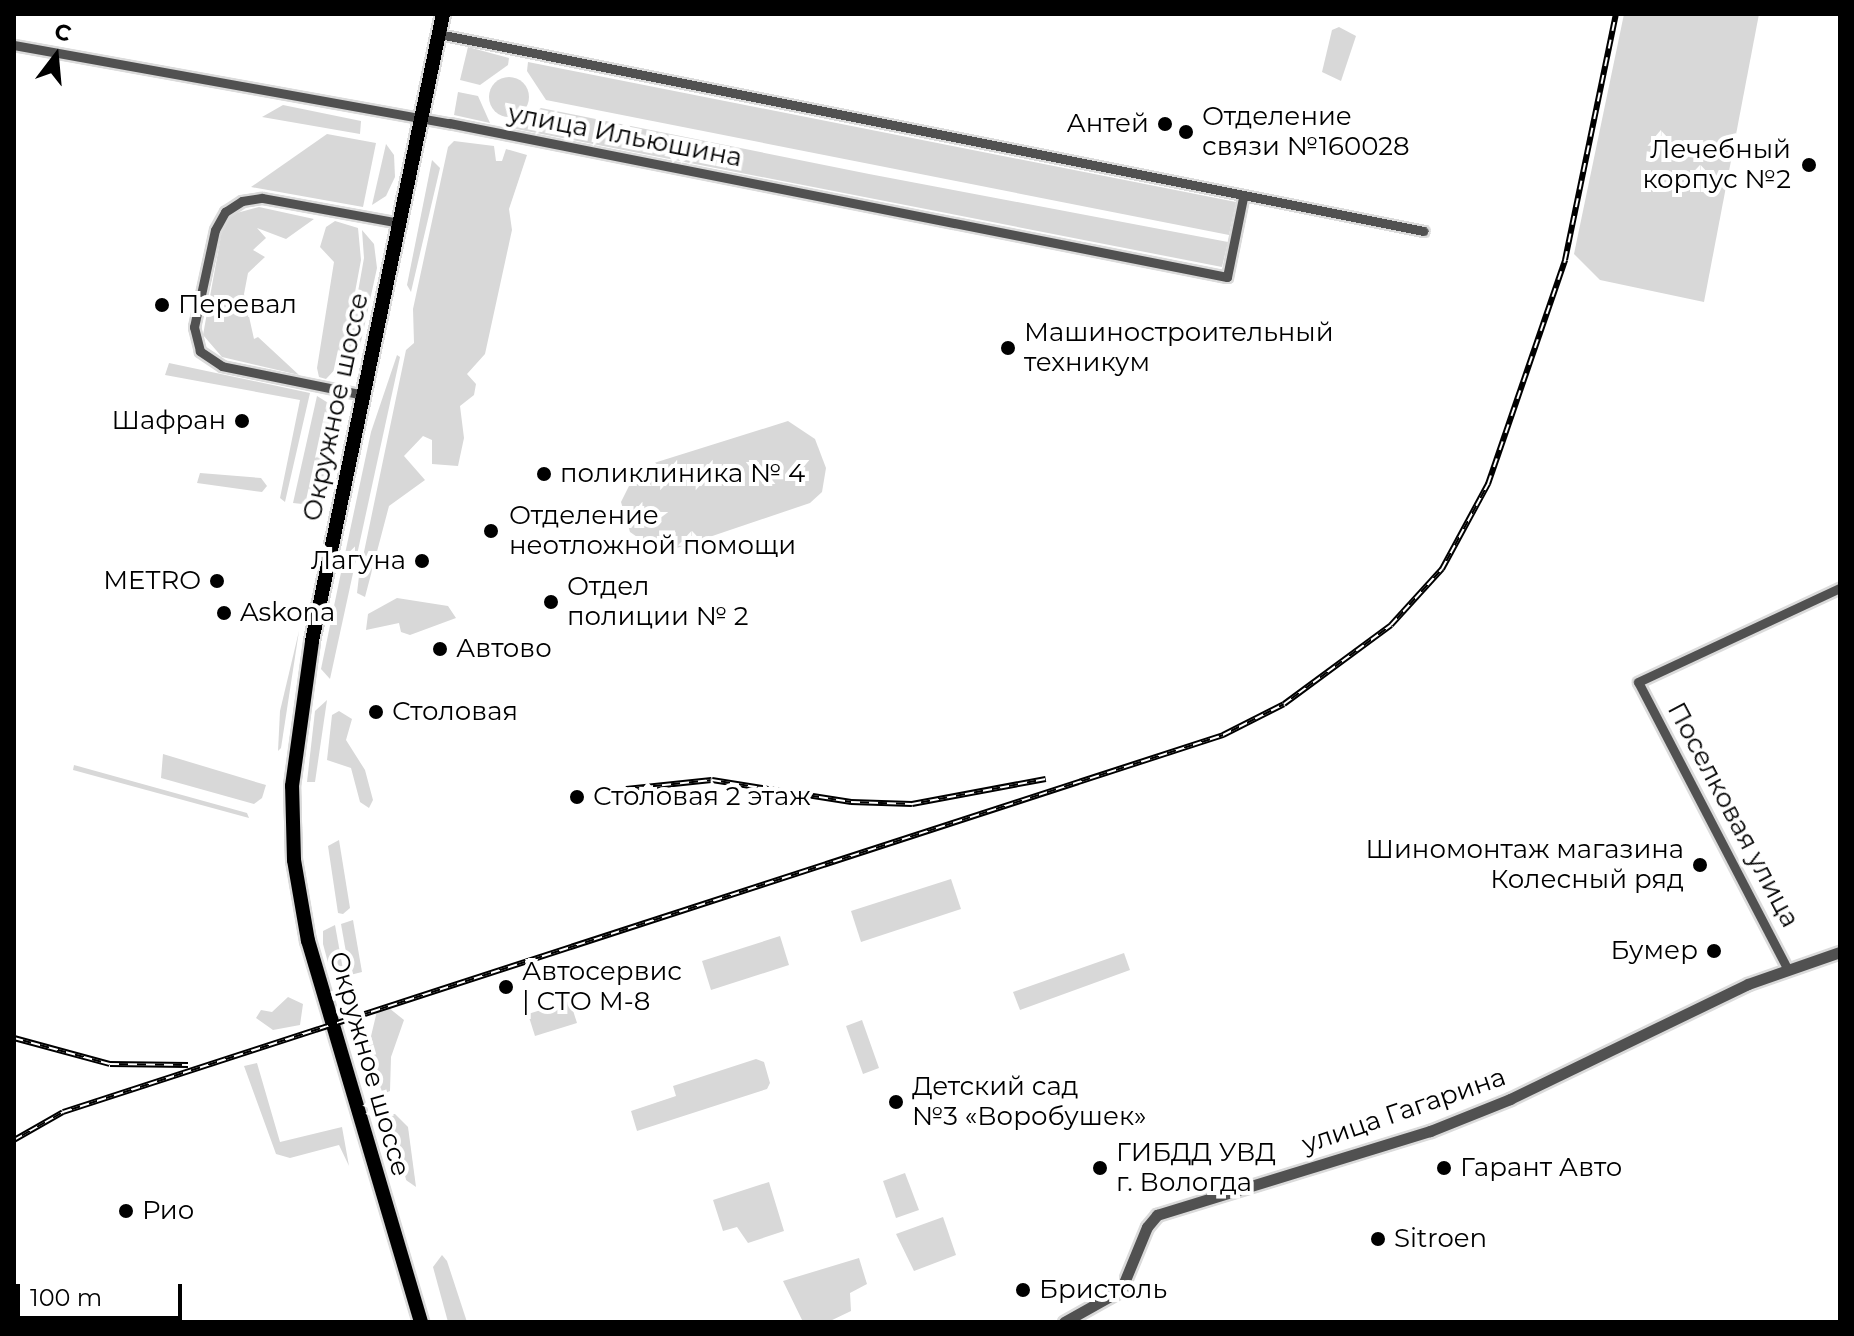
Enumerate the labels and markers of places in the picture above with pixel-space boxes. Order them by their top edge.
place label: Отделение связи №160028 [1202,101,1410,162]
place label: Антей [1066,108,1149,140]
marker: Антей [1156,115,1174,133]
marker: Отделение связи №160028 [1177,123,1195,141]
place label: Лечебный корпус №2 [1642,134,1791,196]
marker: Лечебный корпус №2 [1798,154,1820,176]
place label: Перевал [178,289,297,321]
marker: Перевал [153,296,171,314]
place label: Машиностроительный техникум [1024,317,1334,378]
marker: Машиностроительный техникум [999,339,1017,357]
place label: Шафран [112,405,226,437]
marker: Шафран [233,412,251,430]
place label: поликлиника № 4 [560,458,805,490]
marker: поликлиника № 4 [535,465,553,483]
place label: Отделение неотложной помощи [509,500,796,562]
marker: Отделение неотложной помощи [480,520,502,542]
place label: Лагуна [311,545,406,577]
marker: Лагуна [413,552,431,570]
place label: METRO [103,565,201,597]
place label: Отдел полиции № 2 [567,571,748,632]
marker: METRO [208,572,226,590]
marker: Отдел полиции № 2 [542,593,560,611]
place label: Askona [240,597,335,629]
marker: Askona [215,604,233,622]
place label: Автово [456,633,552,665]
marker: Автово [431,640,449,658]
place label: Столовая [392,696,518,728]
marker: Столовая [367,703,385,721]
place label: Столовая 2 этаж [593,781,811,813]
marker: Столовая 2 этаж [568,788,586,806]
place label: Шиномонтаж магазина Колесный ряд [1366,834,1684,896]
marker: Шиномонтаж магазина Колесный ряд [1691,856,1709,874]
place label: Бумер [1611,935,1698,967]
marker: Бумер [1705,942,1723,960]
place label: Автосервис | СТО М-8 [522,956,682,1018]
marker: Автосервис | СТО М-8 [497,978,515,996]
place label: Детский сад №3 «Воробушек» [912,1071,1146,1132]
marker: Детский сад №3 «Воробушек» [887,1093,905,1111]
place label: ГИБДД УВД г. Вологда [1116,1137,1276,1198]
place label: Гарант Авто [1460,1152,1622,1184]
marker: ГИБДД УВД г. Вологда [1091,1159,1109,1177]
marker: Гарант Авто [1435,1159,1453,1177]
place label: Рио [142,1195,194,1227]
marker: Рио [117,1202,135,1220]
place label: Sitroen [1394,1223,1487,1255]
marker: Sitroen [1369,1230,1387,1248]
place label: Бристоль [1039,1274,1167,1306]
marker: Бристоль [1014,1281,1032,1299]

